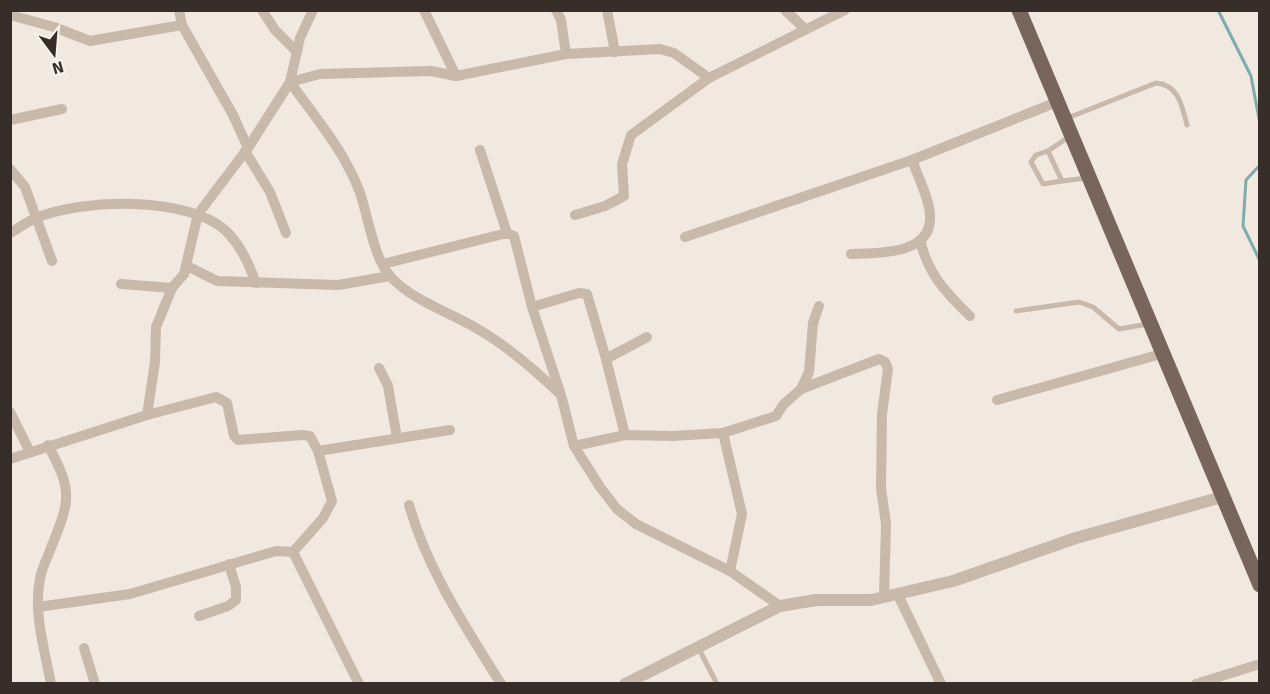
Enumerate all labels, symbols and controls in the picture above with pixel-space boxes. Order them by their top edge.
north arrow [24,24,84,84]
text: N [50,56,66,79]

